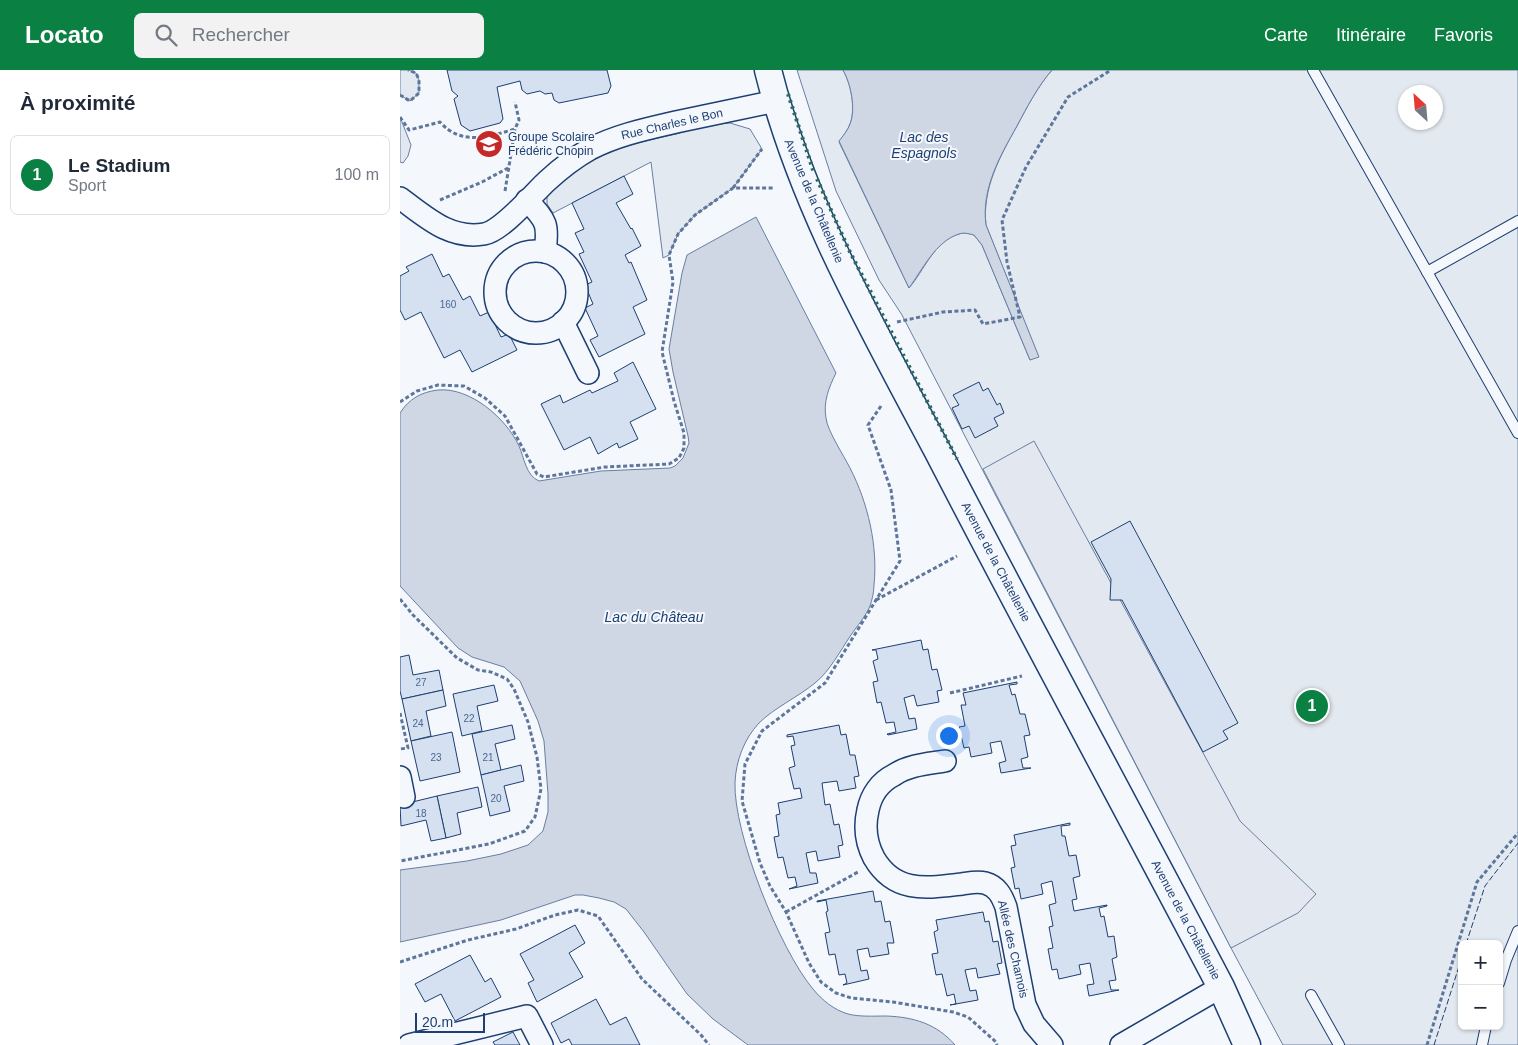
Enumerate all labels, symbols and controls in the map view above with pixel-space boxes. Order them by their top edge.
search box [134,13,484,58]
text: Locato [25,21,104,48]
icon: search [152,21,180,49]
text: Rechercher [192,24,290,45]
text: Carte [1264,25,1308,45]
text: Itinéraire [1336,25,1406,45]
text: Favoris [1434,25,1493,45]
north arrow [1398,85,1443,130]
text: À proximité [20,91,136,114]
street label: Rue Charles le Bon [620,105,724,143]
school or university icon: Groupe Scolaire Frédéric Chopin [474,129,504,159]
water label: Lac des Espagnols [891,129,957,161]
place label: Groupe Scolaire Frédéric Chopin [508,130,595,158]
street label: Avenue de la Châtellenie [782,137,847,265]
text: Le Stadium [68,155,170,176]
text: 1 [33,166,41,183]
text: 100 m [335,166,379,183]
text: Sport [68,177,106,194]
house number: 160 [440,299,457,310]
street label: Avenue de la Châtellenie [959,500,1034,624]
water label: Lac du Château [605,609,704,625]
house number: 27 [415,677,427,688]
pin: 1 [1296,687,1328,725]
house number: 22 [463,713,475,724]
house number: 24 [412,718,424,729]
your location [936,723,962,749]
house number: 23 [430,752,442,763]
house number: 21 [482,752,494,763]
house number: 20 [490,793,502,804]
house number: 18 [415,808,427,819]
street label: Avenue de la Châtellenie [1149,858,1224,982]
street label: Allée des Chamois [995,899,1031,999]
map controls [1458,940,1503,1030]
button: + [1458,940,1503,985]
button: − [1458,985,1503,1030]
scale bar [415,1010,485,1033]
text: 20 m [422,1014,453,1030]

